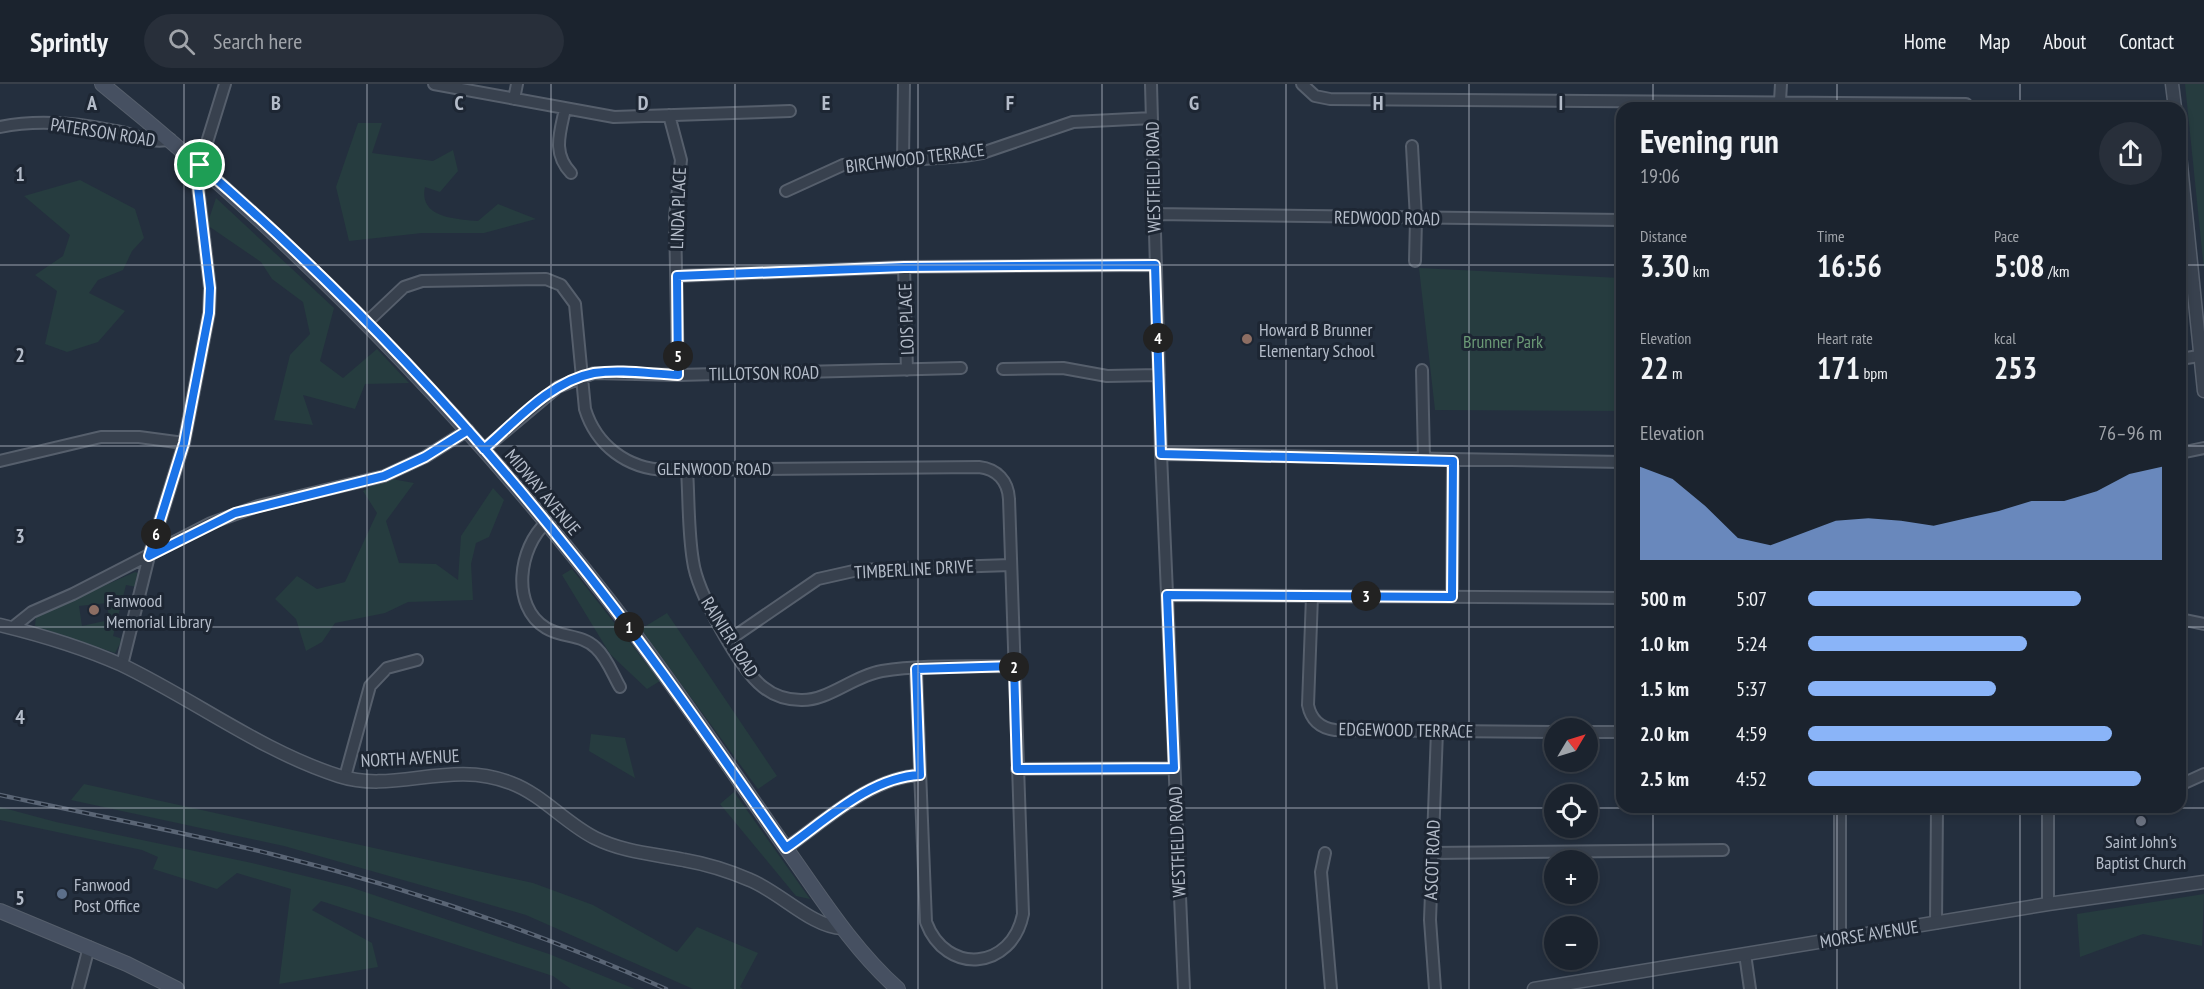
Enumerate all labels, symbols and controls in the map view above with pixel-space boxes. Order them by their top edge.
search box [144,14,564,68]
text: Sprintly [30,23,108,60]
icon: search [165,25,198,58]
text: Search here [213,27,302,55]
text: Home [1904,28,1946,55]
text: Map [1979,28,2010,55]
text: About [2043,28,2086,55]
text: Contact [2119,28,2174,55]
text: A [86,90,98,116]
text: B [271,90,281,116]
text: C [454,90,464,116]
text: D [638,90,649,116]
text: E [822,90,830,116]
text: F [1006,90,1014,116]
text: G [1189,90,1199,116]
text: H [1373,90,1383,116]
text: I [1559,90,1563,116]
street label: PATERSON ROAD [49,112,157,152]
text: Evening run [1640,119,1779,162]
street label: WESTFIELD ROAD [1141,121,1165,233]
button: share [2099,122,2162,185]
street label: BIRCHWOOD TERRACE [844,138,986,178]
pin [174,139,225,190]
icon: arrive [183,148,216,181]
text: 1 [15,161,25,187]
text: 19:06 [1640,163,1680,189]
street label: LINDA PLACE [665,167,691,249]
street label: REDWOOD ROAD [1334,206,1440,230]
text: Distance [1640,226,1687,246]
text: Time [1817,226,1845,246]
text: Pace [1994,226,2019,246]
text: 3.30 [1640,246,1689,285]
text: 16:56 [1817,246,1882,285]
text: 5:08 [1994,246,2045,285]
text: km [1689,261,1709,281]
text: /km [2045,261,2069,281]
street label: LOIS PLACE [893,283,919,355]
place label: Howard B Brunner Elementary School [1259,318,1375,362]
pin: 4 [1143,323,1173,353]
text: 4 [1154,328,1162,348]
text: Elevation [1640,328,1691,348]
text: Heart rate [1817,328,1873,348]
text: kcal [1994,328,2016,348]
park label: Brunner Park [1463,330,1543,353]
marker: Howard B Brunner Elementary School [1240,332,1254,346]
pin: 5 [663,341,693,371]
text: 2 [15,342,25,368]
text: 5 [674,346,682,366]
text: 22 [1640,348,1669,387]
text: 171 [1817,348,1860,387]
text: 253 [1994,348,2037,387]
street label: TILLOTSON ROAD [709,361,819,385]
text: m [1669,363,1683,383]
text: bpm [1860,363,1888,383]
text: Elevation [1640,420,1704,446]
text: 76–96 m [2098,420,2162,446]
street label: MIDWAY AVENUE [500,444,586,540]
street label: GLENWOOD ROAD [657,457,771,480]
pin: 6 [141,519,171,549]
text: 3 [15,523,25,549]
text: 6 [152,524,160,544]
street label: TIMBERLINE DRIVE [854,554,974,584]
pin: 3 [1351,581,1381,611]
text: 3 [1362,586,1370,606]
text: 500 m [1640,586,1686,612]
text: 5:07 [1736,586,1767,612]
place label: Fanwood Memorial Library [106,589,212,633]
street label: RAINIER ROAD [696,592,764,682]
marker: Fanwood Memorial Library [87,603,101,617]
pin: 1 [614,612,644,642]
text: 1 [625,617,633,637]
text: 1.0 km [1640,631,1689,657]
text: 5:24 [1736,631,1767,657]
pin: 2 [999,652,1029,682]
text: 2 [1010,657,1018,677]
text: 1.5 km [1640,676,1689,702]
text: 5:37 [1736,676,1767,702]
text: 4 [15,704,25,730]
street label: EDGEWOOD TERRACE [1338,717,1474,743]
north arrow [1544,718,1598,772]
map controls [1544,718,1598,970]
text: 2.0 km [1640,721,1689,747]
text: 4:59 [1736,721,1767,747]
street label: NORTH AVENUE [360,744,460,772]
text: 2.5 km [1640,766,1689,792]
text: 4:52 [1736,766,1767,792]
button: locate [1544,784,1598,838]
street label: WESTFIELD ROAD [1164,786,1190,898]
marker: Saint John's Baptist Church [2134,814,2148,828]
street label: ASCOT ROAD [1419,820,1445,900]
place label: Saint John's Baptist Church [2096,830,2186,874]
button: + [1544,850,1598,904]
place label: Fanwood Post Office [74,873,140,917]
text: 5 [15,885,25,911]
marker: Fanwood Post Office [55,887,69,901]
street label: MORSE AVENUE [1818,915,1920,953]
button: − [1544,916,1598,970]

